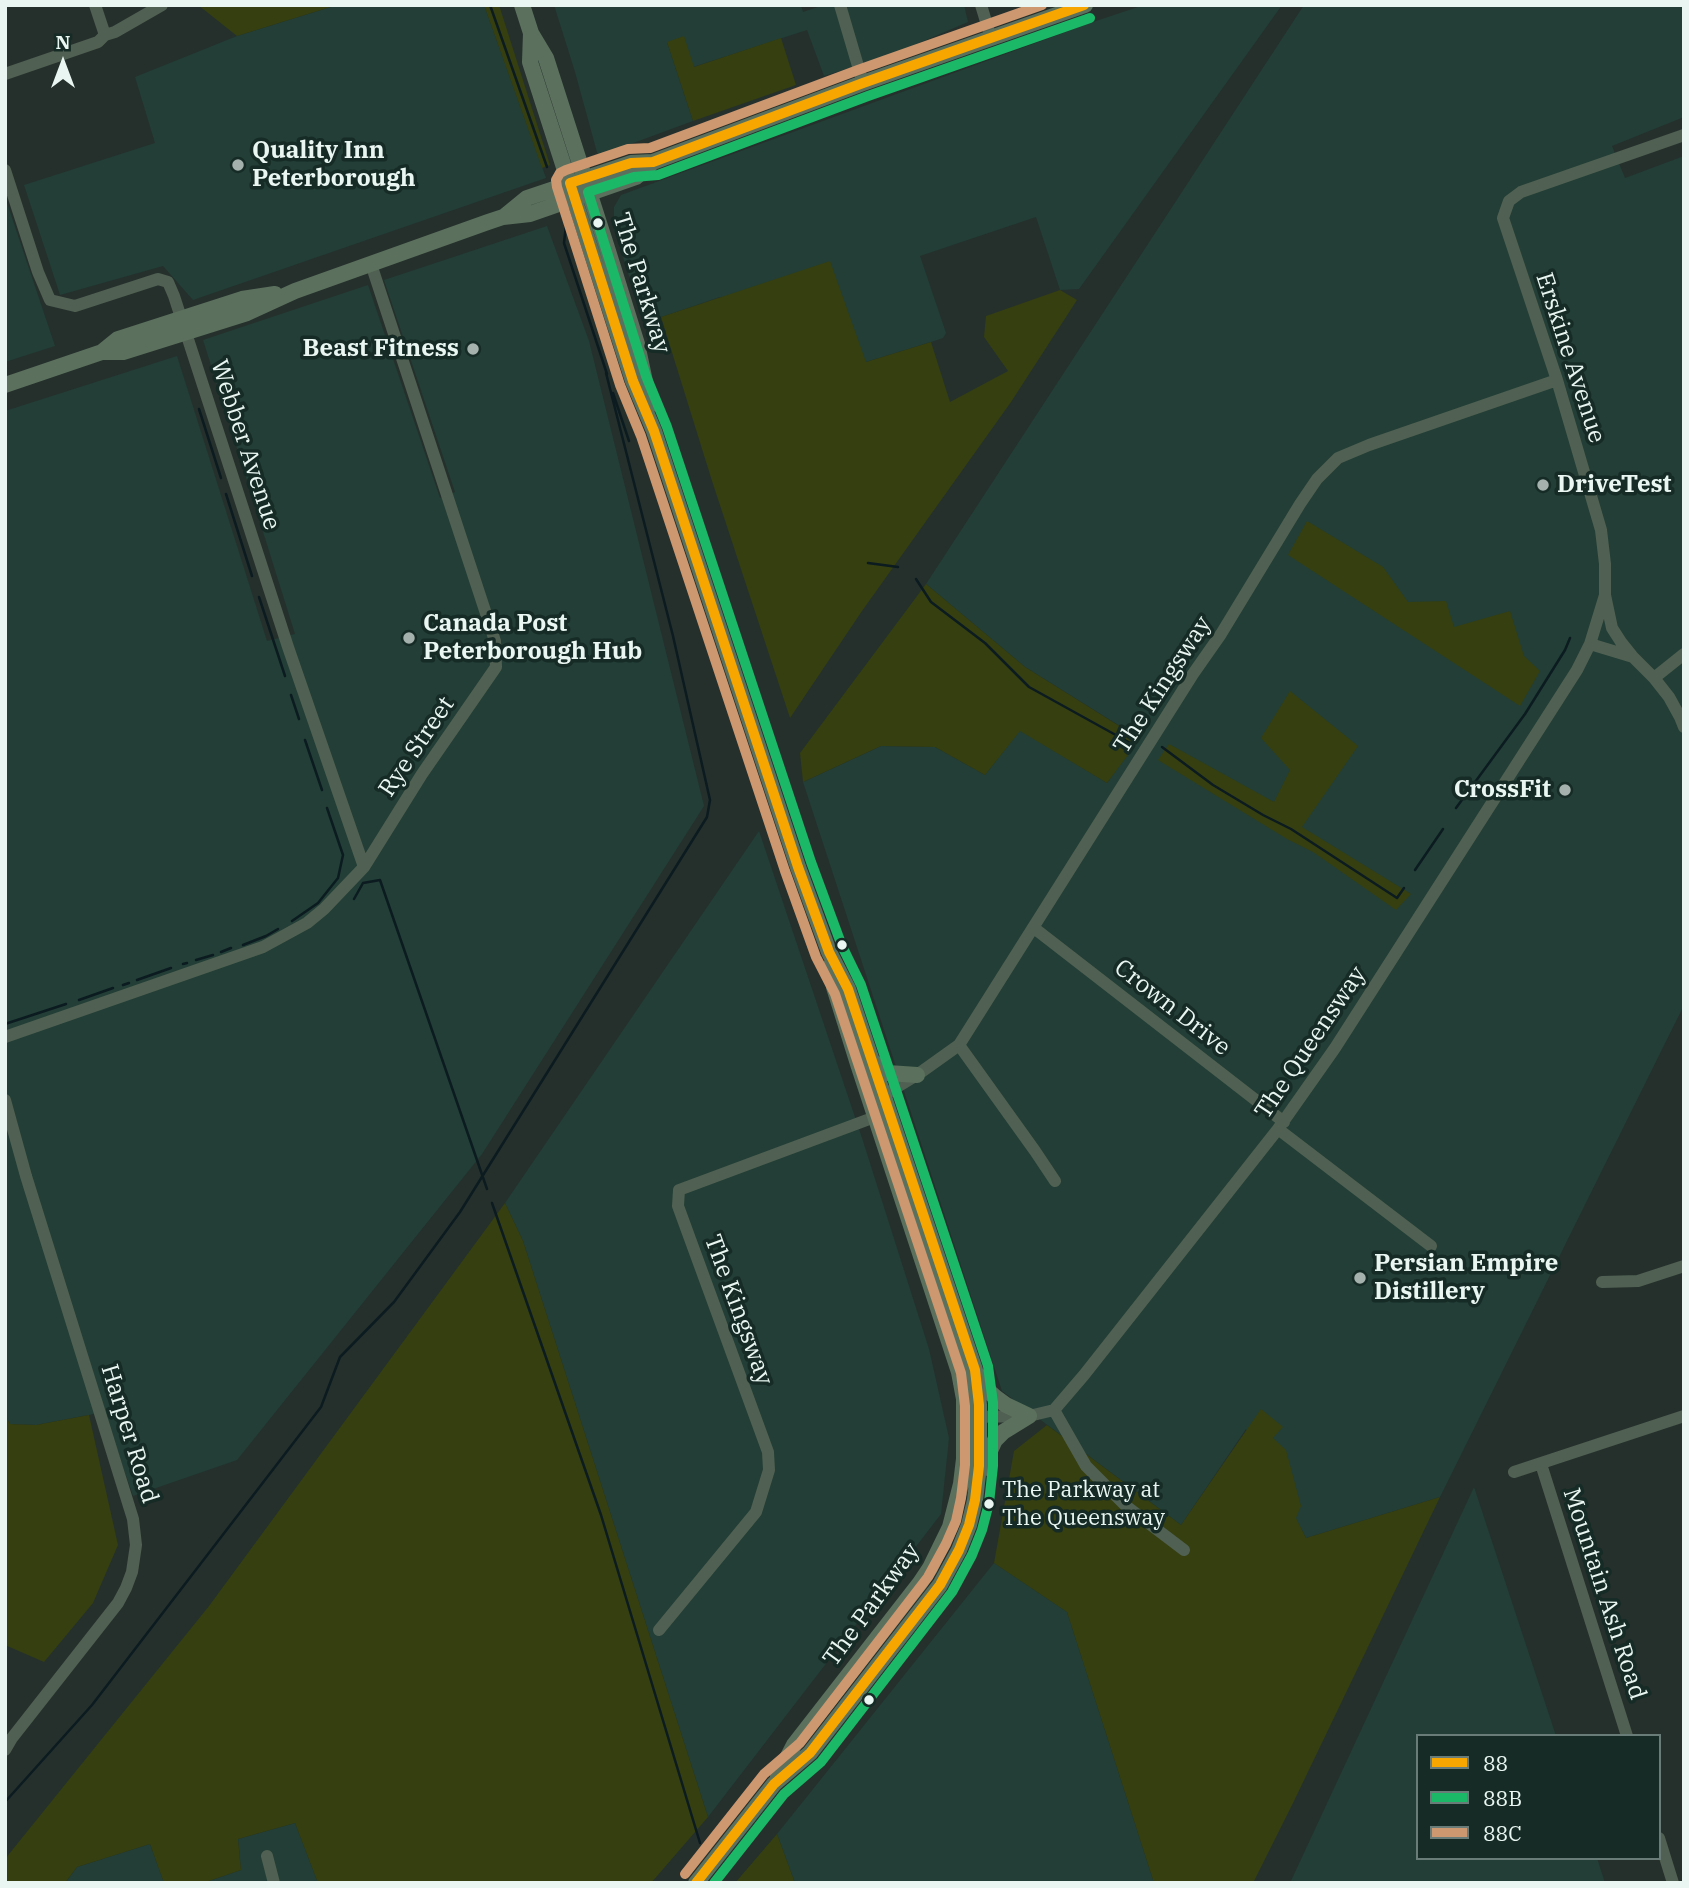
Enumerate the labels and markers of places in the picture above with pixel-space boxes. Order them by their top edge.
place label: Quality Inn Peterborough [252,137,416,193]
marker: Quality Inn Peterborough [230,157,246,173]
unlabelled marker [591,216,605,230]
place label: Beast Fitness [303,335,459,363]
marker: Beast Fitness [465,341,481,357]
place label: DriveTest [1557,471,1672,499]
marker: DriveTest [1535,477,1551,493]
place label: Canada Post Peterborough Hub [423,610,642,666]
marker: Canada Post Peterborough Hub [401,630,417,646]
place label: CrossFit [1454,776,1551,804]
marker: CrossFit [1557,782,1573,798]
unlabelled marker [835,938,849,952]
place label: Persian Empire Distillery [1374,1250,1558,1306]
marker: Persian Empire Distillery [1352,1270,1368,1286]
place label: The Parkway at The Queensway [1002,1478,1165,1530]
marker: The Parkway at The Queensway [982,1497,996,1511]
unlabelled marker [862,1693,876,1707]

